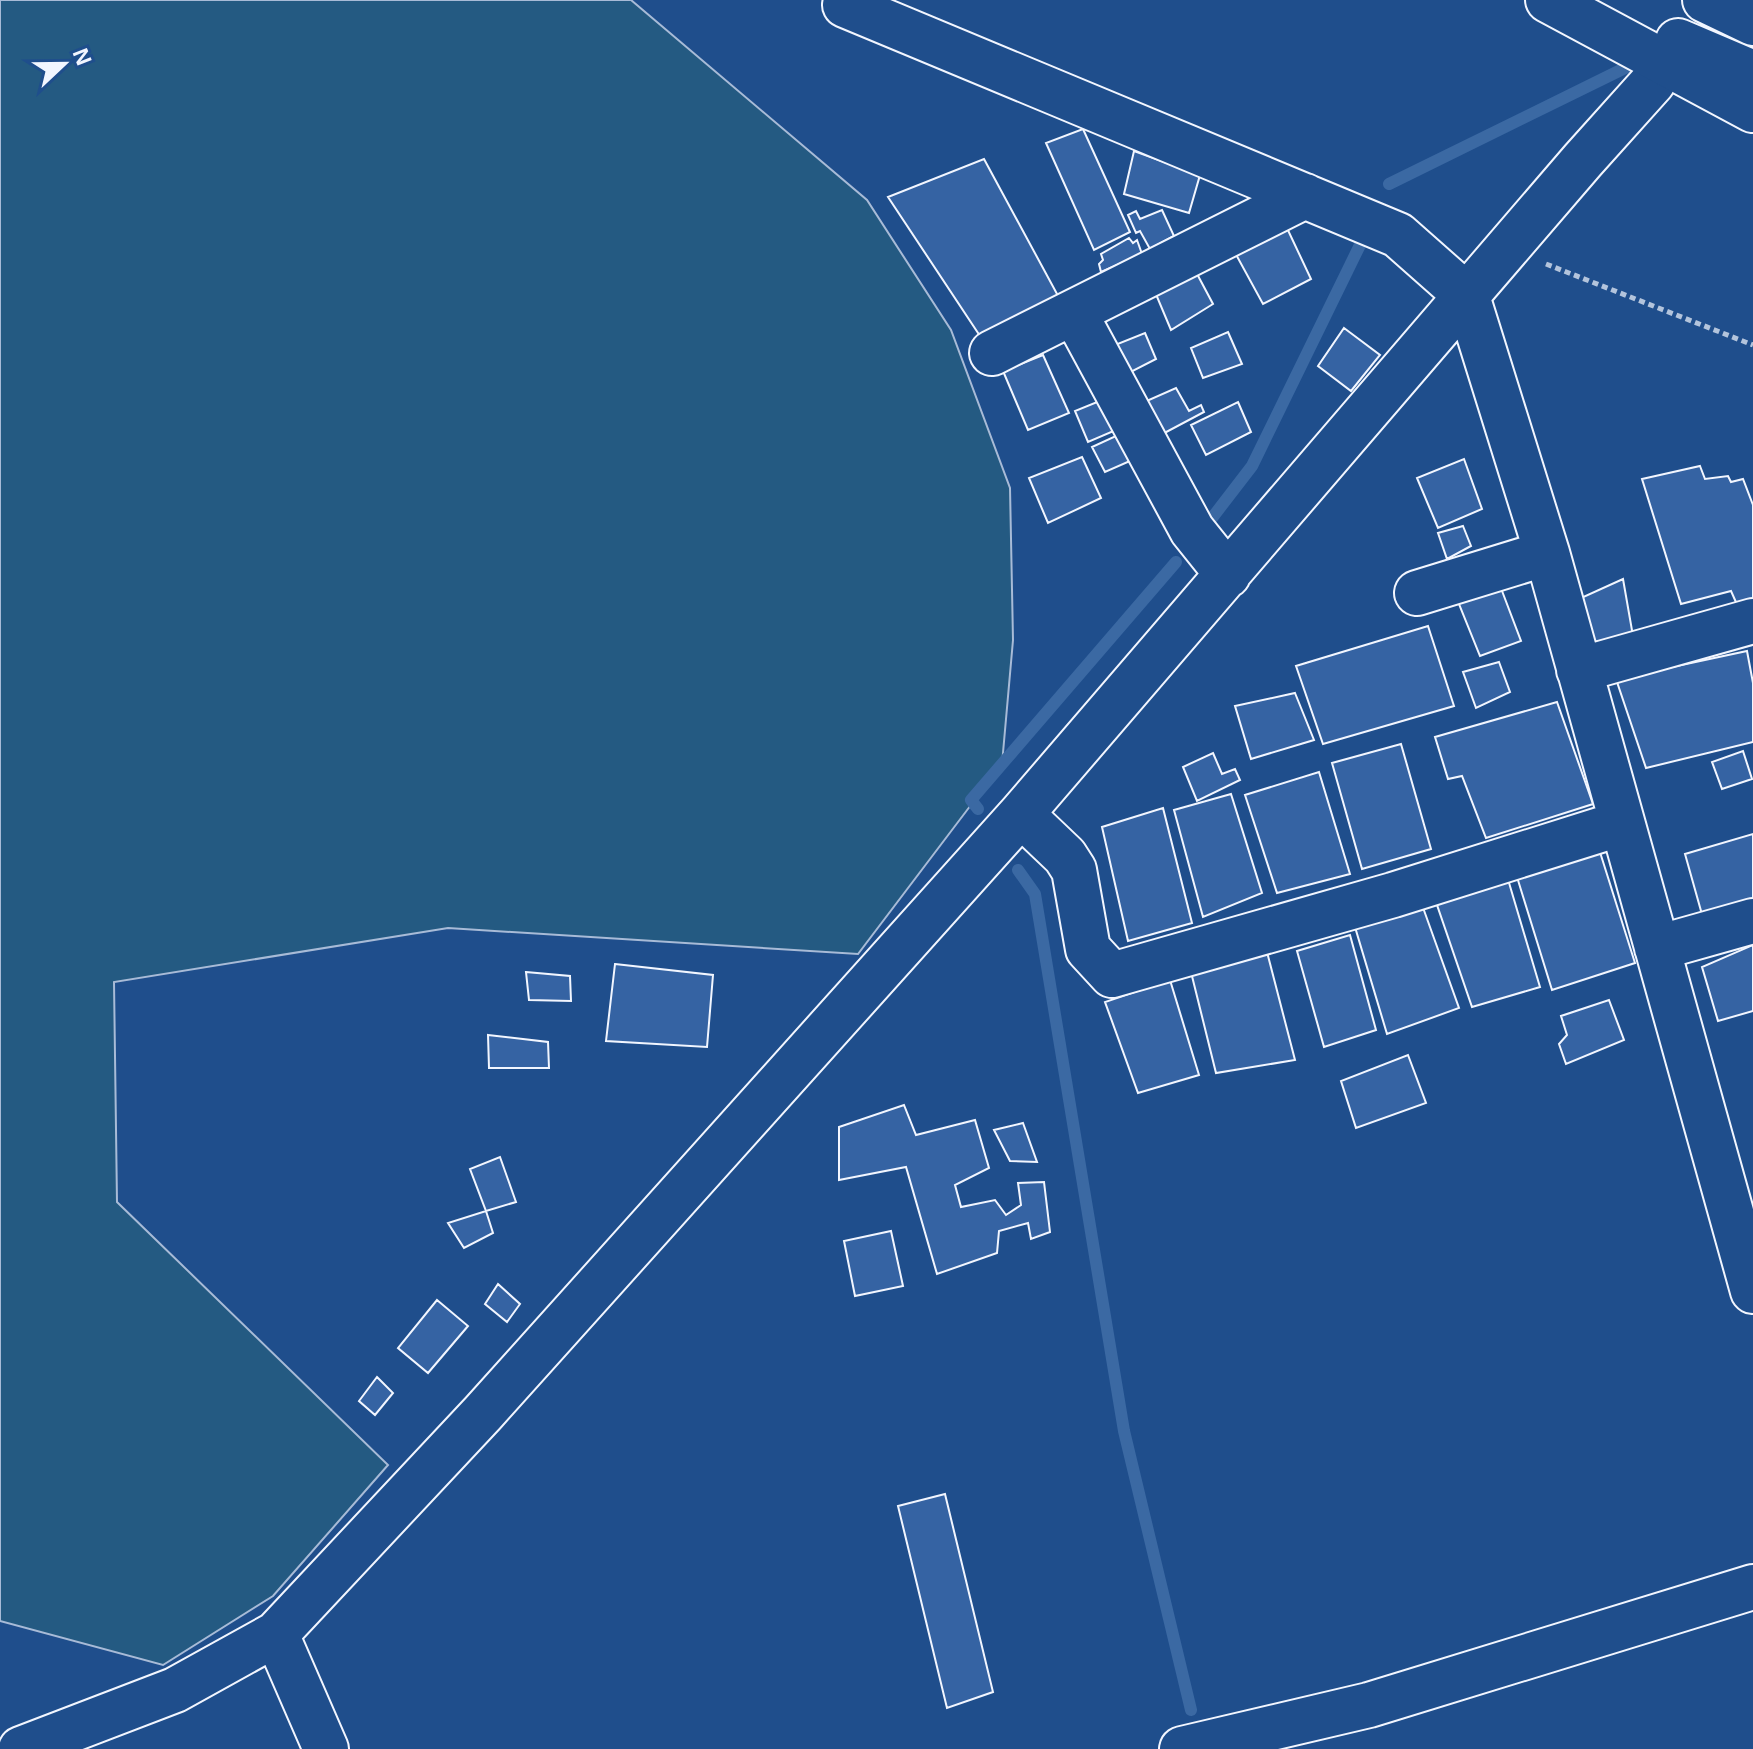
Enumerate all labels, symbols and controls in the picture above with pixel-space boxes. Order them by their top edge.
north arrow [24,24,104,104]
text: N [68,45,97,69]

